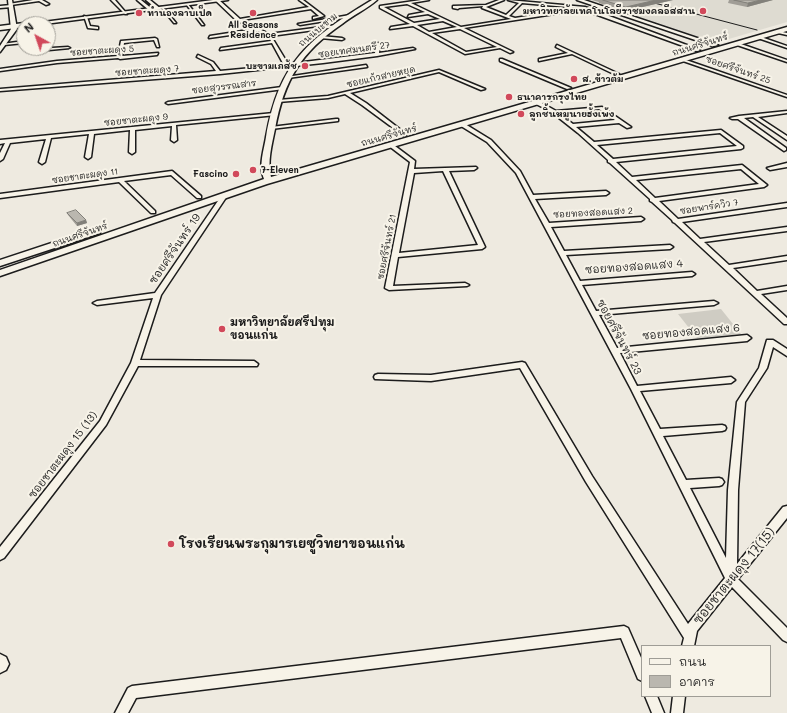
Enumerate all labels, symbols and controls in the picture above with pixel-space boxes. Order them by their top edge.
place label: มหาวิทยาลัยเทคโนโลยีราชมงคลอีสสาน [523,6,695,16]
marker: มหาวิทยาลัยเทคโนโลยีราชมงคลอีสสาน [698,6,708,16]
marker: ทำนองลาบเป็ด [134,8,144,18]
place label: ทำนองลาบเป็ด [147,8,212,18]
marker: All Seasons Residence [248,8,258,18]
street label: ถนนบะขาม [296,11,340,49]
north arrow [16,16,56,56]
text: N [21,19,37,36]
place label: All Seasons Residence [228,20,278,41]
street label: ถนนศรีจันทร์ [671,31,729,59]
street label: ซอยเทศมนตรี 27 [317,40,391,60]
street label: ซอยชาตะผดุง 5 [70,43,134,59]
street label: ซอยศรีจันทร์ 25 [704,54,772,86]
place label: บะขามเภสัช [245,61,297,71]
marker: บะขามเภสัช [300,61,310,71]
street label: ซอยชาตะผดุง 7 [115,63,179,79]
street label: ซอยแก้วสายหยุด [345,64,417,90]
marker: ส. ข้าวต้ม [569,74,579,84]
place label: ส. ข้าวต้ม [582,74,623,84]
street label: ซอยสุวรรณสาร [191,78,257,96]
marker: ธนาคารกรุงไทย [504,92,514,102]
place label: ธนาคารกรุงไทย [517,92,587,102]
marker: ลูกชิ้นหมูนายฮั้งเพ้ง [516,109,526,119]
place label: ลูกชิ้นหมูนายฮั้งเพ้ง [529,109,614,119]
street label: ซอยชาตะผดุง 9 [103,111,169,129]
street label: ถนนศรีจันทร์ [360,123,418,149]
marker: 7-Eleven [248,165,258,175]
place label: 7-Eleven [261,165,299,175]
street label: ซอยชาตะผดุง 11 [51,166,119,186]
place label: Fascino [193,169,228,179]
marker: Fascino [231,169,241,179]
street label: ซอยพาร์ควิว 7 [679,197,739,217]
street label: ซอยทองสอดแสง 2 [553,206,633,220]
street label: ซอยศรีจันทร์ 19 [147,211,203,287]
street label: ซอยศรีจันทร์ 21 [375,213,399,281]
street label: ถนนศรีจันทร์ [51,221,109,249]
street label: ซอยทองสอดแสง 4 [585,257,683,277]
street label: ซอยศรีจันทร์ 23 [594,297,644,377]
place label: มหาวิทยาลัยศรีปทุม ขอนแก่น [230,316,334,342]
street label: ซอยทองสอดแสง 6 [642,321,740,343]
marker: มหาวิทยาลัยศรีปทุม ขอนแก่น [217,324,227,334]
street label: ซอยชาตะผดุง 15 (13) [26,409,100,501]
street label: ซอยชาตะผดุง 17(15) [690,524,778,628]
place label: โรงเรียนพระกุมารเยซูวิทยาขอนแก่น [179,536,405,552]
marker: โรงเรียนพระกุมารเยซูวิทยาขอนแก่น [166,539,176,549]
legend [641,645,771,697]
text: ถนน [679,653,706,669]
text: อาคาร [679,673,715,689]

